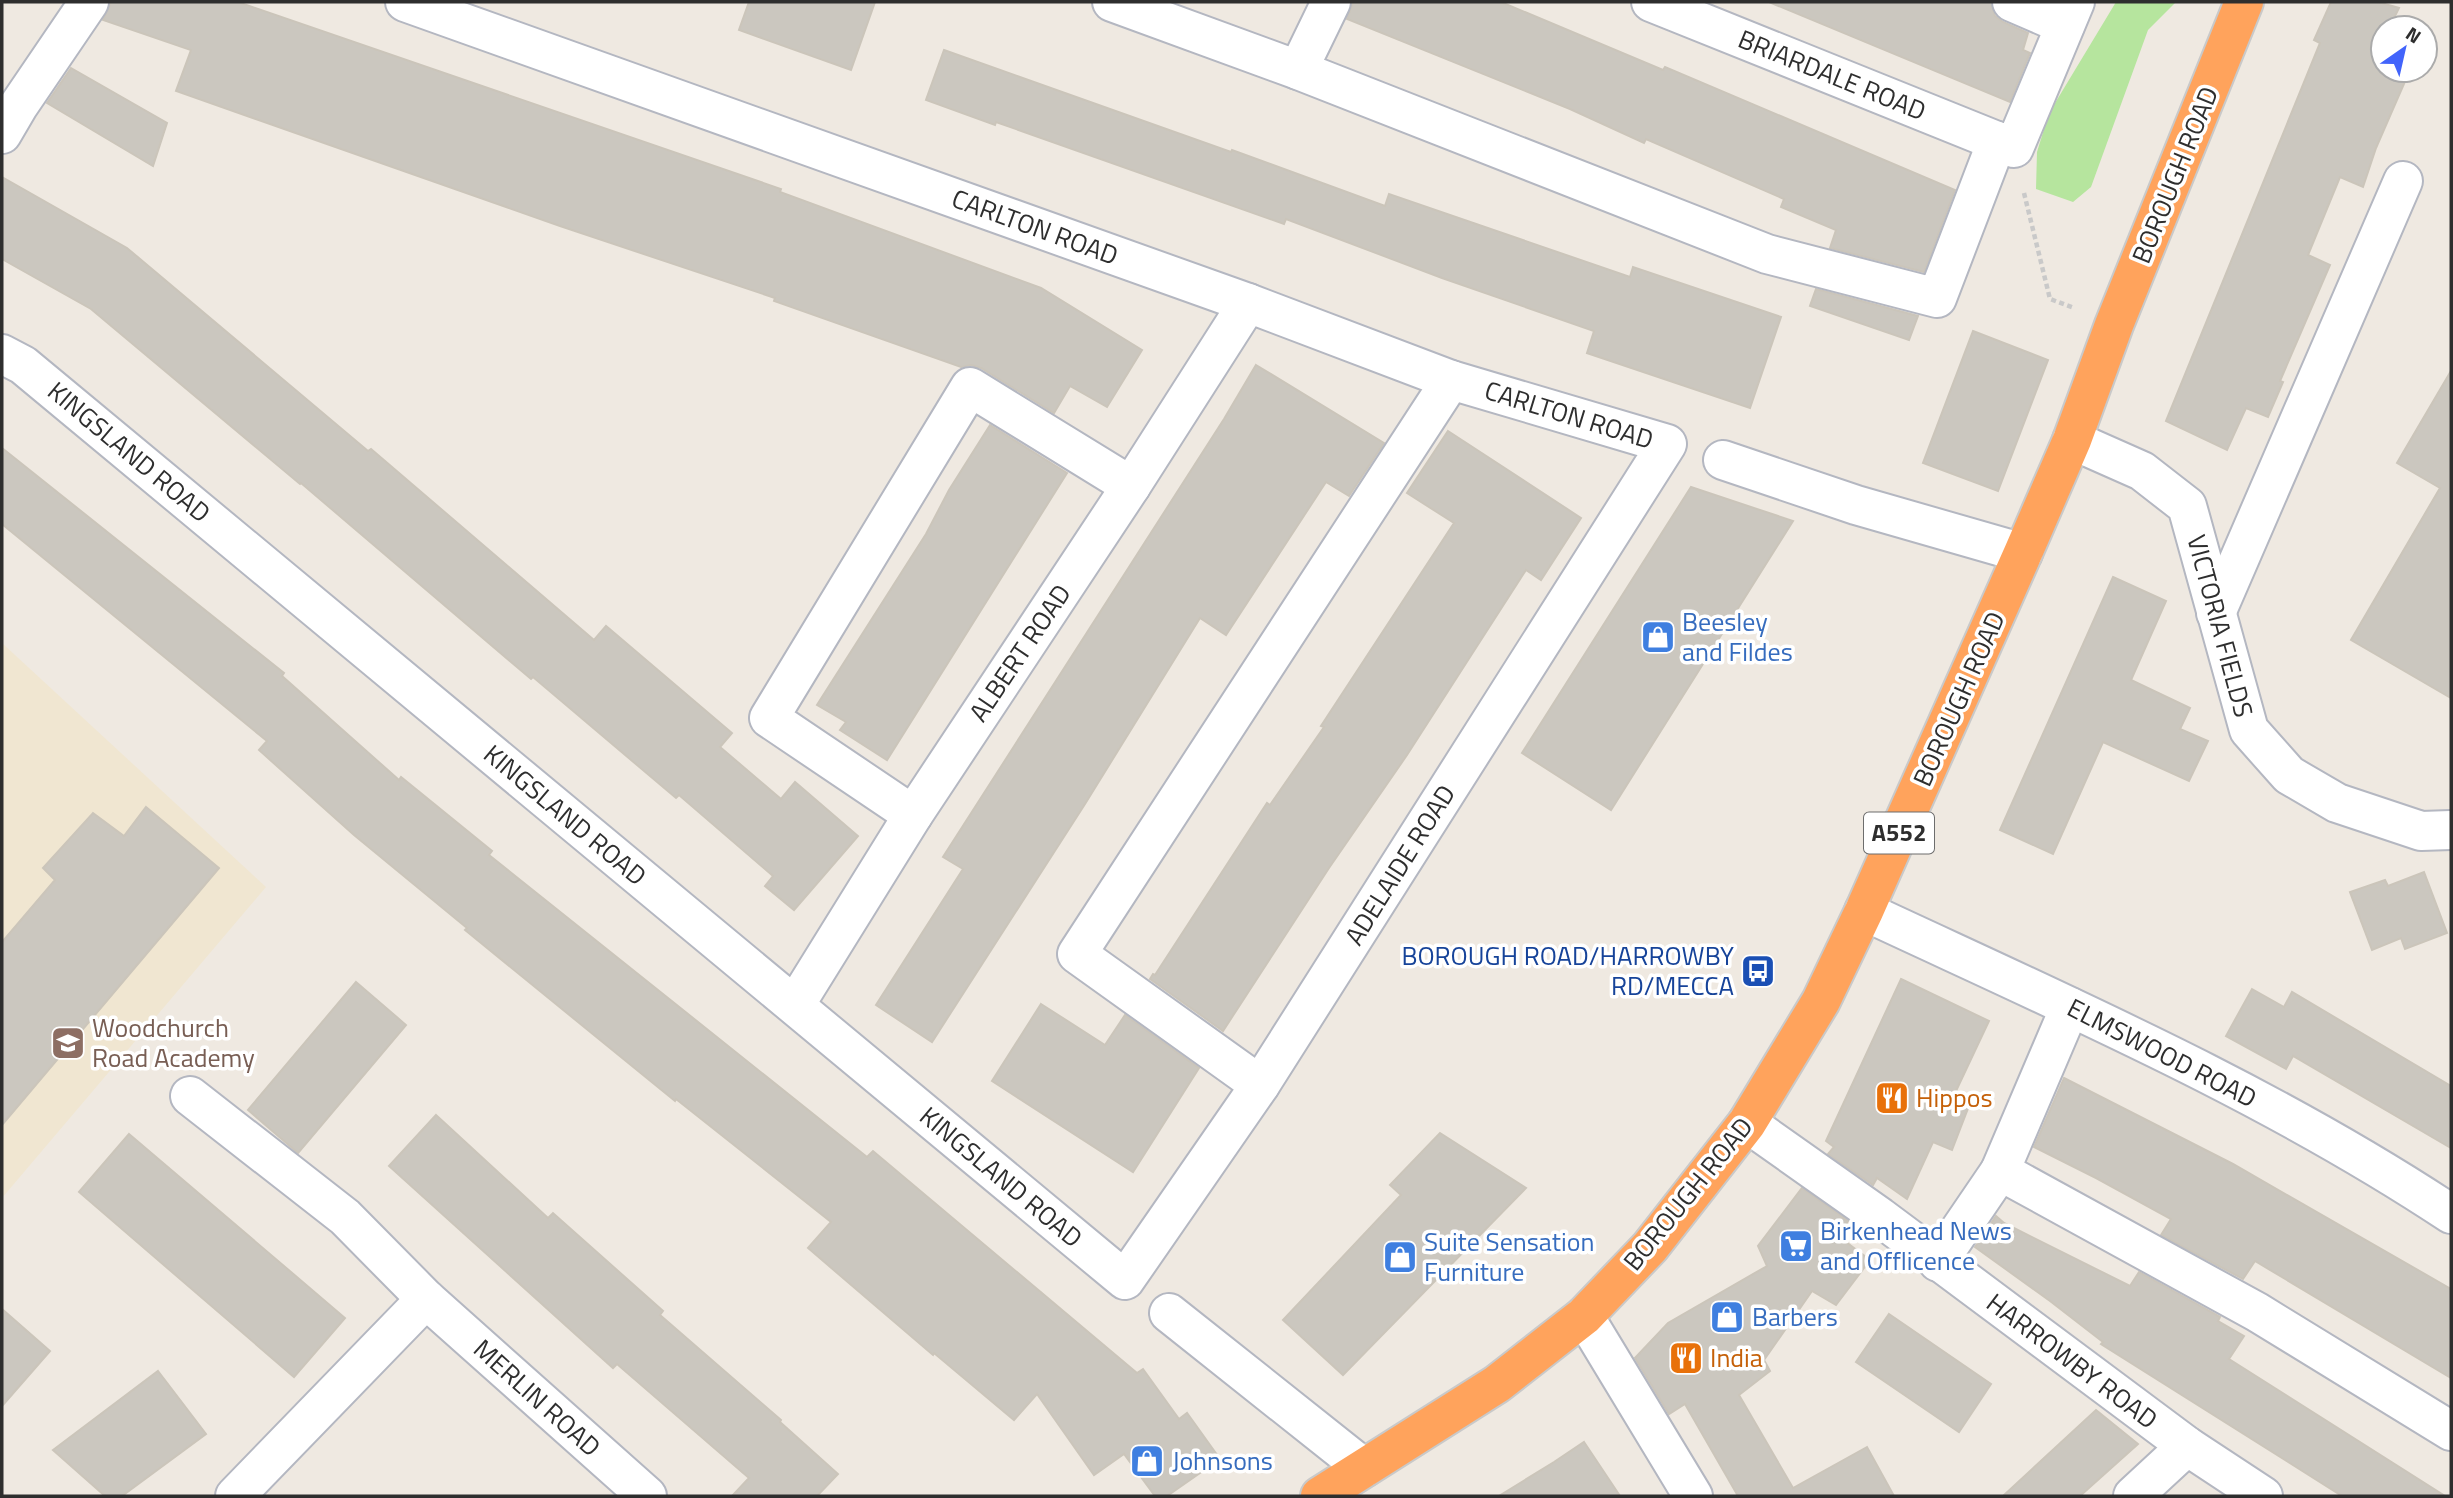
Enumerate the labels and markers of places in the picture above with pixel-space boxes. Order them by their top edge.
place label: Beesley and Fildes [1682,602,1793,671]
shop icon: Beesley and Fildes [1639,618,1677,656]
place label: BOROUGH ROAD/HARROWBY RD/MECCA [1401,936,1734,1005]
bus stop icon: BOROUGH ROAD/HARROWBY RD/MECCA [1739,952,1777,990]
place label: Woodchurch Road Academy [92,1008,255,1077]
school or university icon: Woodchurch Road Academy [49,1024,87,1062]
place label: Hippos [1916,1078,1992,1117]
restaurant icon: Hippos [1873,1079,1911,1117]
place label: Birkenhead News and Offlicence [1820,1211,2012,1280]
place label: Suite Sensation Furniture [1424,1222,1594,1291]
supermarket icon: Birkenhead News and Offlicence [1777,1227,1815,1265]
shop icon: Suite Sensation Furniture [1381,1238,1419,1276]
place label: Barbers [1752,1297,1838,1336]
shop icon: Barbers [1708,1298,1746,1336]
place label: India [1710,1338,1763,1377]
restaurant icon: India [1667,1339,1705,1377]
place label: Johnsons [1172,1441,1273,1480]
shop icon: Johnsons [1128,1442,1166,1480]

